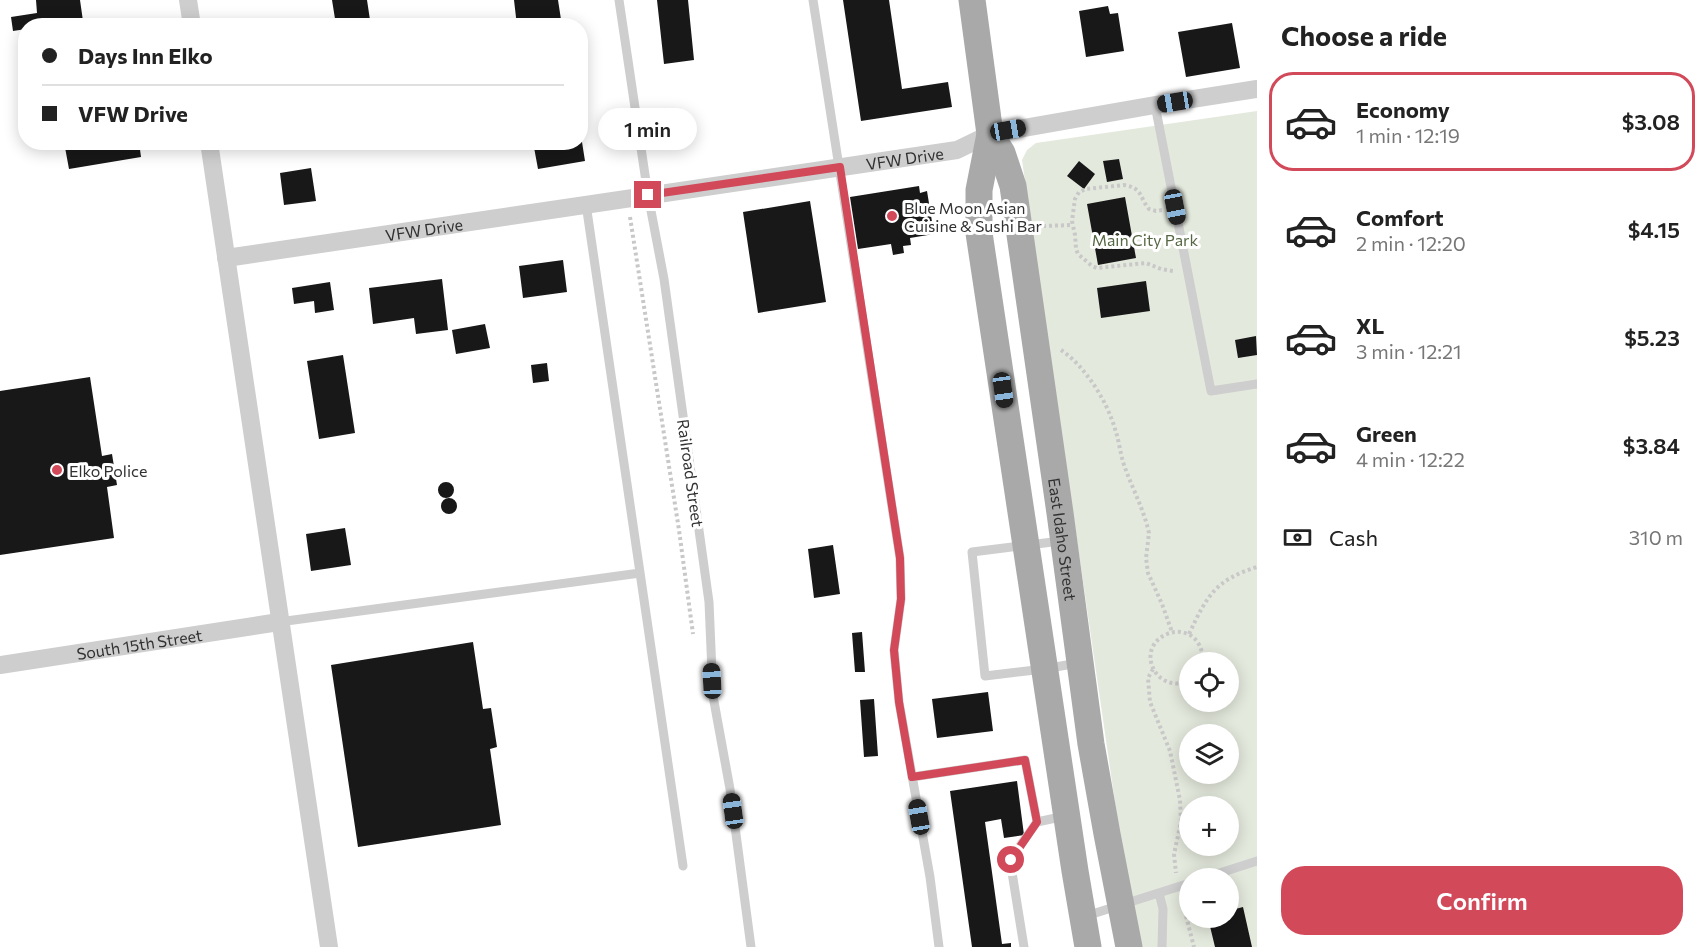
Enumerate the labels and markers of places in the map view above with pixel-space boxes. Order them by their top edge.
place label: Blue Moon Asian Cuisine & Sushi Bar [904,198,1043,235]
marker: Blue Moon Asian Cuisine & Sushi Bar [885,209,899,223]
place label: Elko Police [69,461,147,480]
marker: Elko Police [50,463,64,477]

